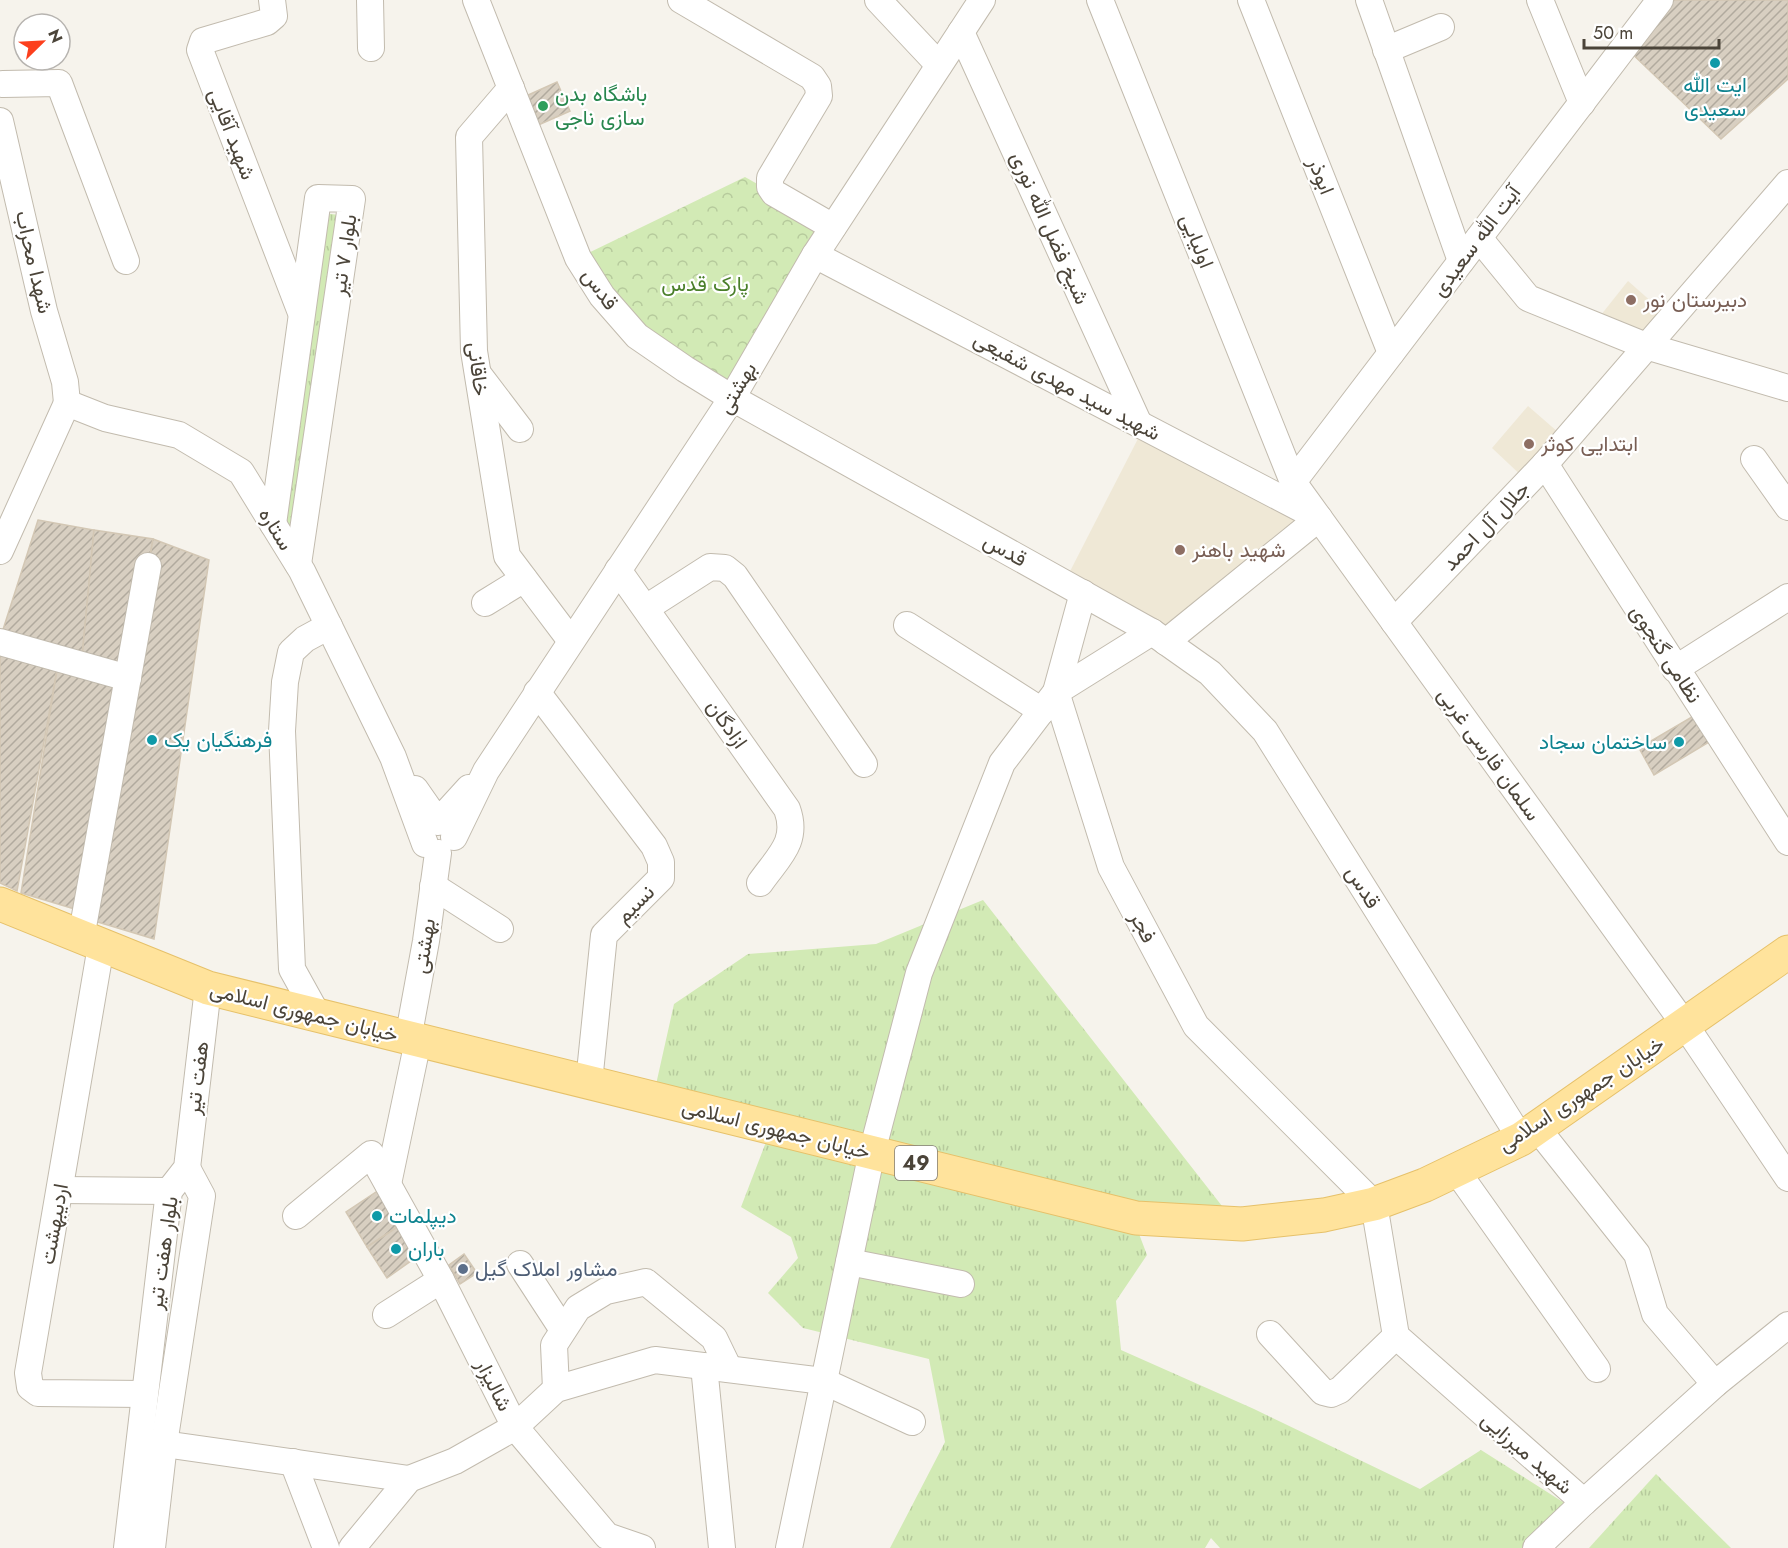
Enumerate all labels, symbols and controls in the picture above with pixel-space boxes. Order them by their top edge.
north arrow [12,12,72,72]
scale bar [1584,12,1719,50]
text: 50 m [1593,20,1633,46]
text: N [42,26,68,47]
marker: ایت الله سعیدی [1708,56,1722,70]
place label: ایت الله سعیدی [1683,70,1747,124]
place label: باشگاه بدن سازی ناجی [555,79,647,133]
street label: شهید آقایی [201,84,263,184]
marker: باشگاه بدن سازی ناجی [536,99,550,113]
street label: شیخ فضل الله نوری [1003,147,1097,309]
street label: ابوذر [1300,152,1342,199]
street label: آیت الله سعیدی [1424,178,1529,303]
street label: شهدا محراب [8,208,60,316]
street label: اولیایی [1173,209,1221,273]
street label: بلوار ۷ تیر [323,212,365,299]
street label: قدس [574,262,626,316]
park label: پارک قدس [661,269,749,299]
place label: دبیرستان نور [1642,285,1747,315]
marker: دبیرستان نور [1624,293,1638,307]
street label: شهید سید مهدی شفیعی [968,324,1166,448]
street label: خاقانی [460,340,496,398]
street label: بهشتی [710,356,764,420]
place label: ابتدایی کوثر [1540,429,1638,459]
marker: ابتدایی کوثر [1522,437,1536,451]
street label: جلال آل احمد [1435,474,1537,578]
street label: ستاره [251,502,301,556]
street label: قدس [978,526,1032,574]
place label: شهید باهنر [1191,535,1286,565]
marker: شهید باهنر [1173,543,1187,557]
street label: نظامی گنجوی [1623,599,1709,709]
street label: سلمان فارسی غربی [1430,681,1548,827]
street label: ازادگان [699,693,755,755]
place label: فرهنگیان یک [164,725,272,755]
place label: ساختمان سجاد [1539,727,1667,757]
marker: فرهنگیان یک [145,733,159,747]
marker: ساختمان سجاد [1672,735,1686,749]
street label: قدس [1338,860,1388,914]
street label: نسیم [609,878,661,930]
street label: فجر [1122,905,1164,948]
street label: بهشتی [405,916,443,976]
street label: خیابان جمهوری اسلامی [207,974,401,1050]
street label: خیابان جمهوری اسلامی [1492,1029,1670,1159]
street label: هفت تیر [177,1040,216,1117]
street label: خیابان جمهوری اسلامی [679,1091,873,1167]
road number: 49 [895,1146,937,1180]
street label: اردیبهشت [32,1181,76,1267]
street label: بلوار هفت تیر [140,1194,186,1313]
place label: دیپلمات [389,1201,457,1231]
marker: دیپلمات [370,1209,384,1223]
place label: باران [408,1234,445,1264]
marker: باران [389,1242,403,1256]
place label: مشاور املاک گیل [475,1254,617,1284]
marker: مشاور املاک گیل [456,1262,470,1276]
street label: شالیزار [468,1353,520,1416]
street label: شهید میرزایی [1474,1405,1580,1501]

